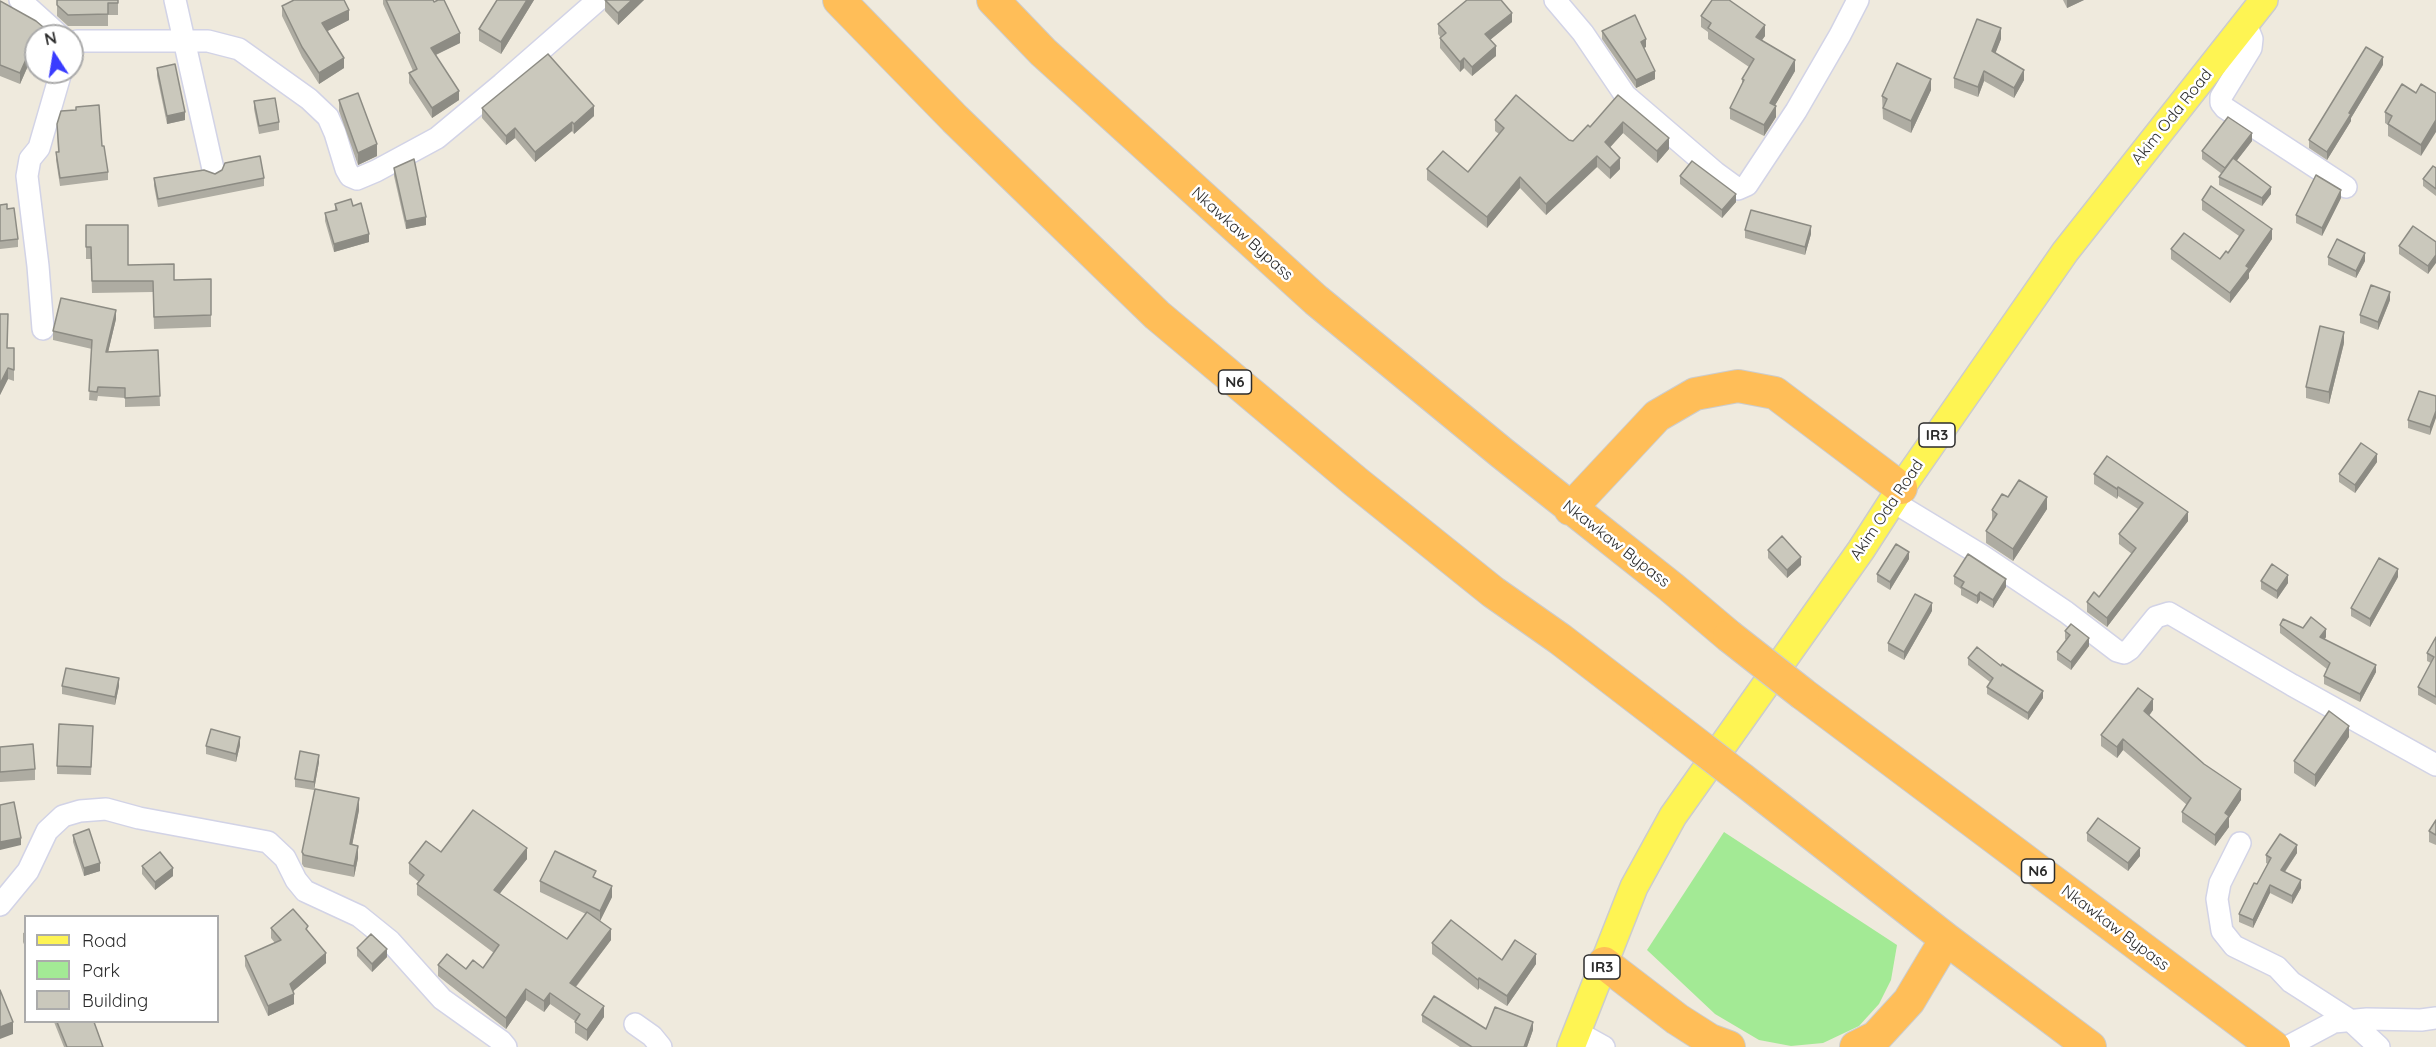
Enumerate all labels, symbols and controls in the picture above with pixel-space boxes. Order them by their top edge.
north arrow [24,24,84,84]
text: N [43,27,58,49]
street label: Akim Oda Road [2128,65,2216,169]
street label: Nkawkaw Bypass [1187,183,1297,285]
road number: N6 [1218,370,1252,394]
road number: IR3 [1919,423,1955,447]
street label: Akim Oda Road [1846,456,1928,564]
street label: Nkawkaw Bypass [1559,496,1673,592]
road number: N6 [2022,859,2054,883]
street label: Nkawkaw Bypass [2057,881,2173,975]
legend [24,915,219,1023]
text: Road [82,929,127,952]
road number: IR3 [1584,955,1620,979]
text: Park [82,959,120,982]
text: Building [82,989,148,1012]

